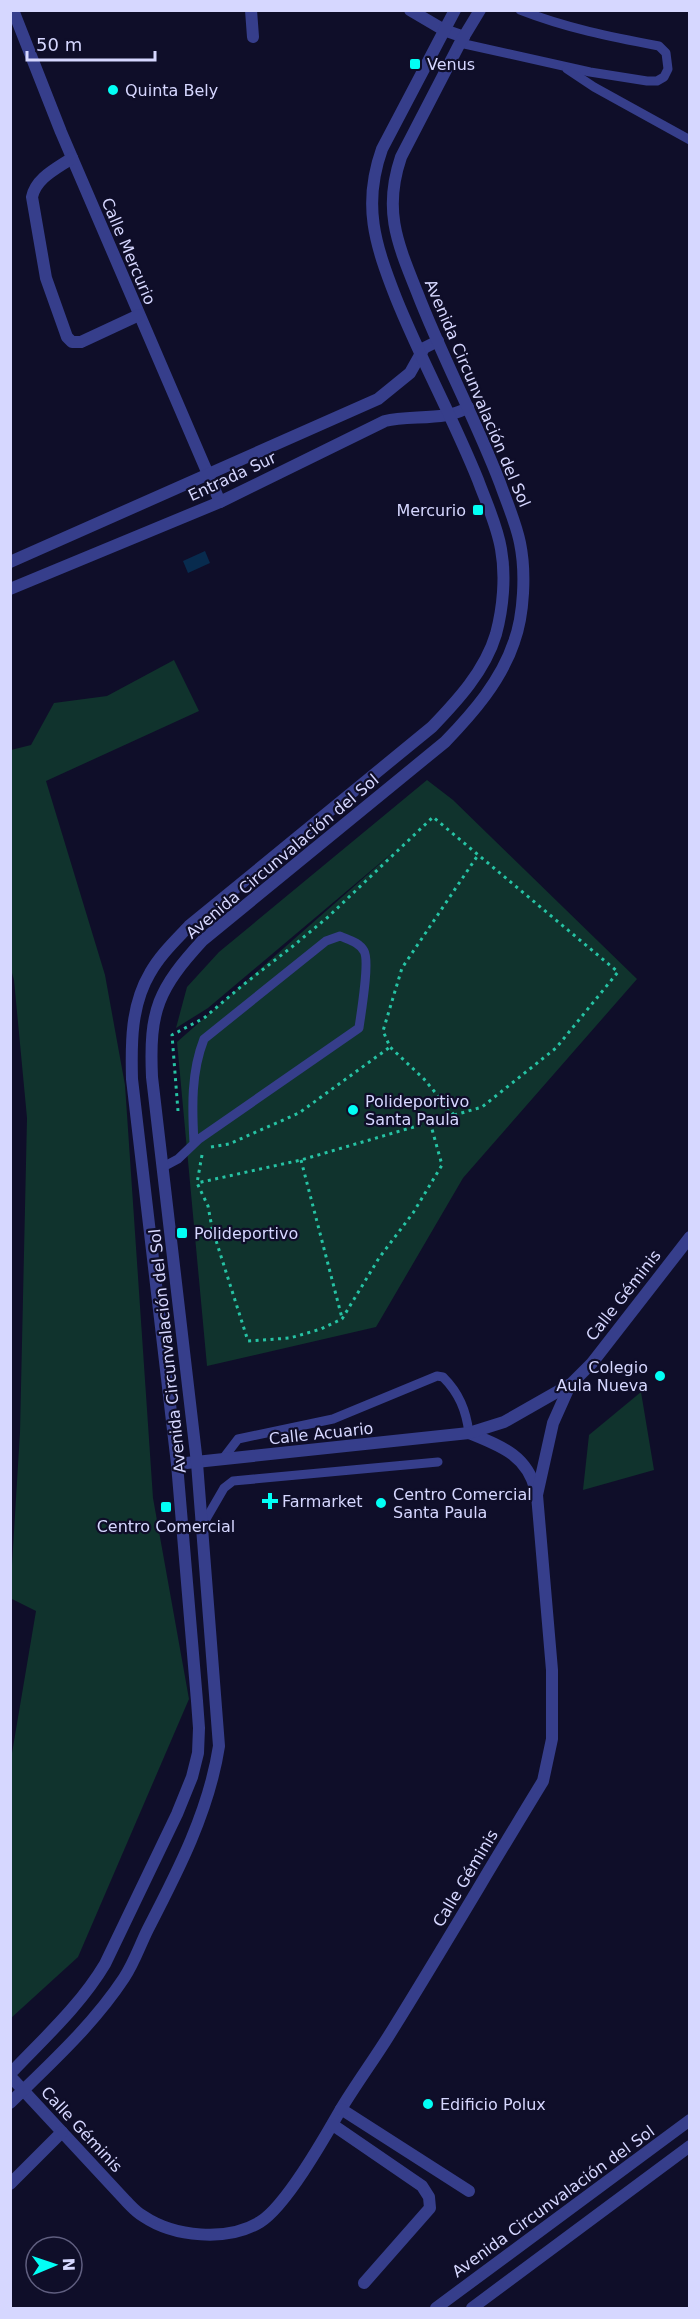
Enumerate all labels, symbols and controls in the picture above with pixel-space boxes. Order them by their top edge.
scale bar [27,24,154,62]
text: 50 m [36,34,82,55]
place label: Venus [427,55,475,74]
marker: Venus [408,57,422,71]
place label: Quinta Bely [125,81,218,100]
marker: Quinta Bely [106,83,120,97]
street label: Calle Mercurio [97,195,160,308]
street label: Avenida Circunvalación del Sol [421,276,534,510]
street label: Entrada Sur [185,448,280,505]
place label: Mercurio [396,501,466,520]
marker: Mercurio [471,503,485,517]
street label: Avenida Circunvalación del Sol [182,770,382,943]
place label: Polideportivo Santa Paula [365,1092,469,1129]
marker: Polideportivo Santa Paula [346,1103,360,1117]
place label: Polideportivo [194,1224,298,1243]
marker: Polideportivo [175,1226,189,1240]
street label: Avenida Circunvalación del Sol [145,1228,190,1474]
street label: Calle Géminis [582,1246,665,1344]
place label: Colegio Aula Nueva [556,1358,648,1395]
marker: Colegio Aula Nueva [653,1369,667,1383]
street label: Calle Acuario [268,1419,374,1448]
place label: Centro Comercial Santa Paula [393,1485,532,1522]
place label: Farmarket [282,1492,363,1511]
marker: Farmarket [263,1494,277,1508]
marker: Centro Comercial Santa Paula [374,1496,388,1510]
marker: Centro Comercial [159,1500,173,1514]
place label: Centro Comercial [97,1517,235,1536]
street label: Calle Géminis [429,1826,502,1930]
street label: Calle Géminis [37,2083,126,2176]
place label: Edificio Polux [440,2095,546,2114]
marker: Edificio Polux [421,2097,435,2111]
street label: Avenida Circunvalación del Sol [448,2122,658,2281]
north arrow [24,2235,84,2295]
text: N [59,2257,78,2272]

